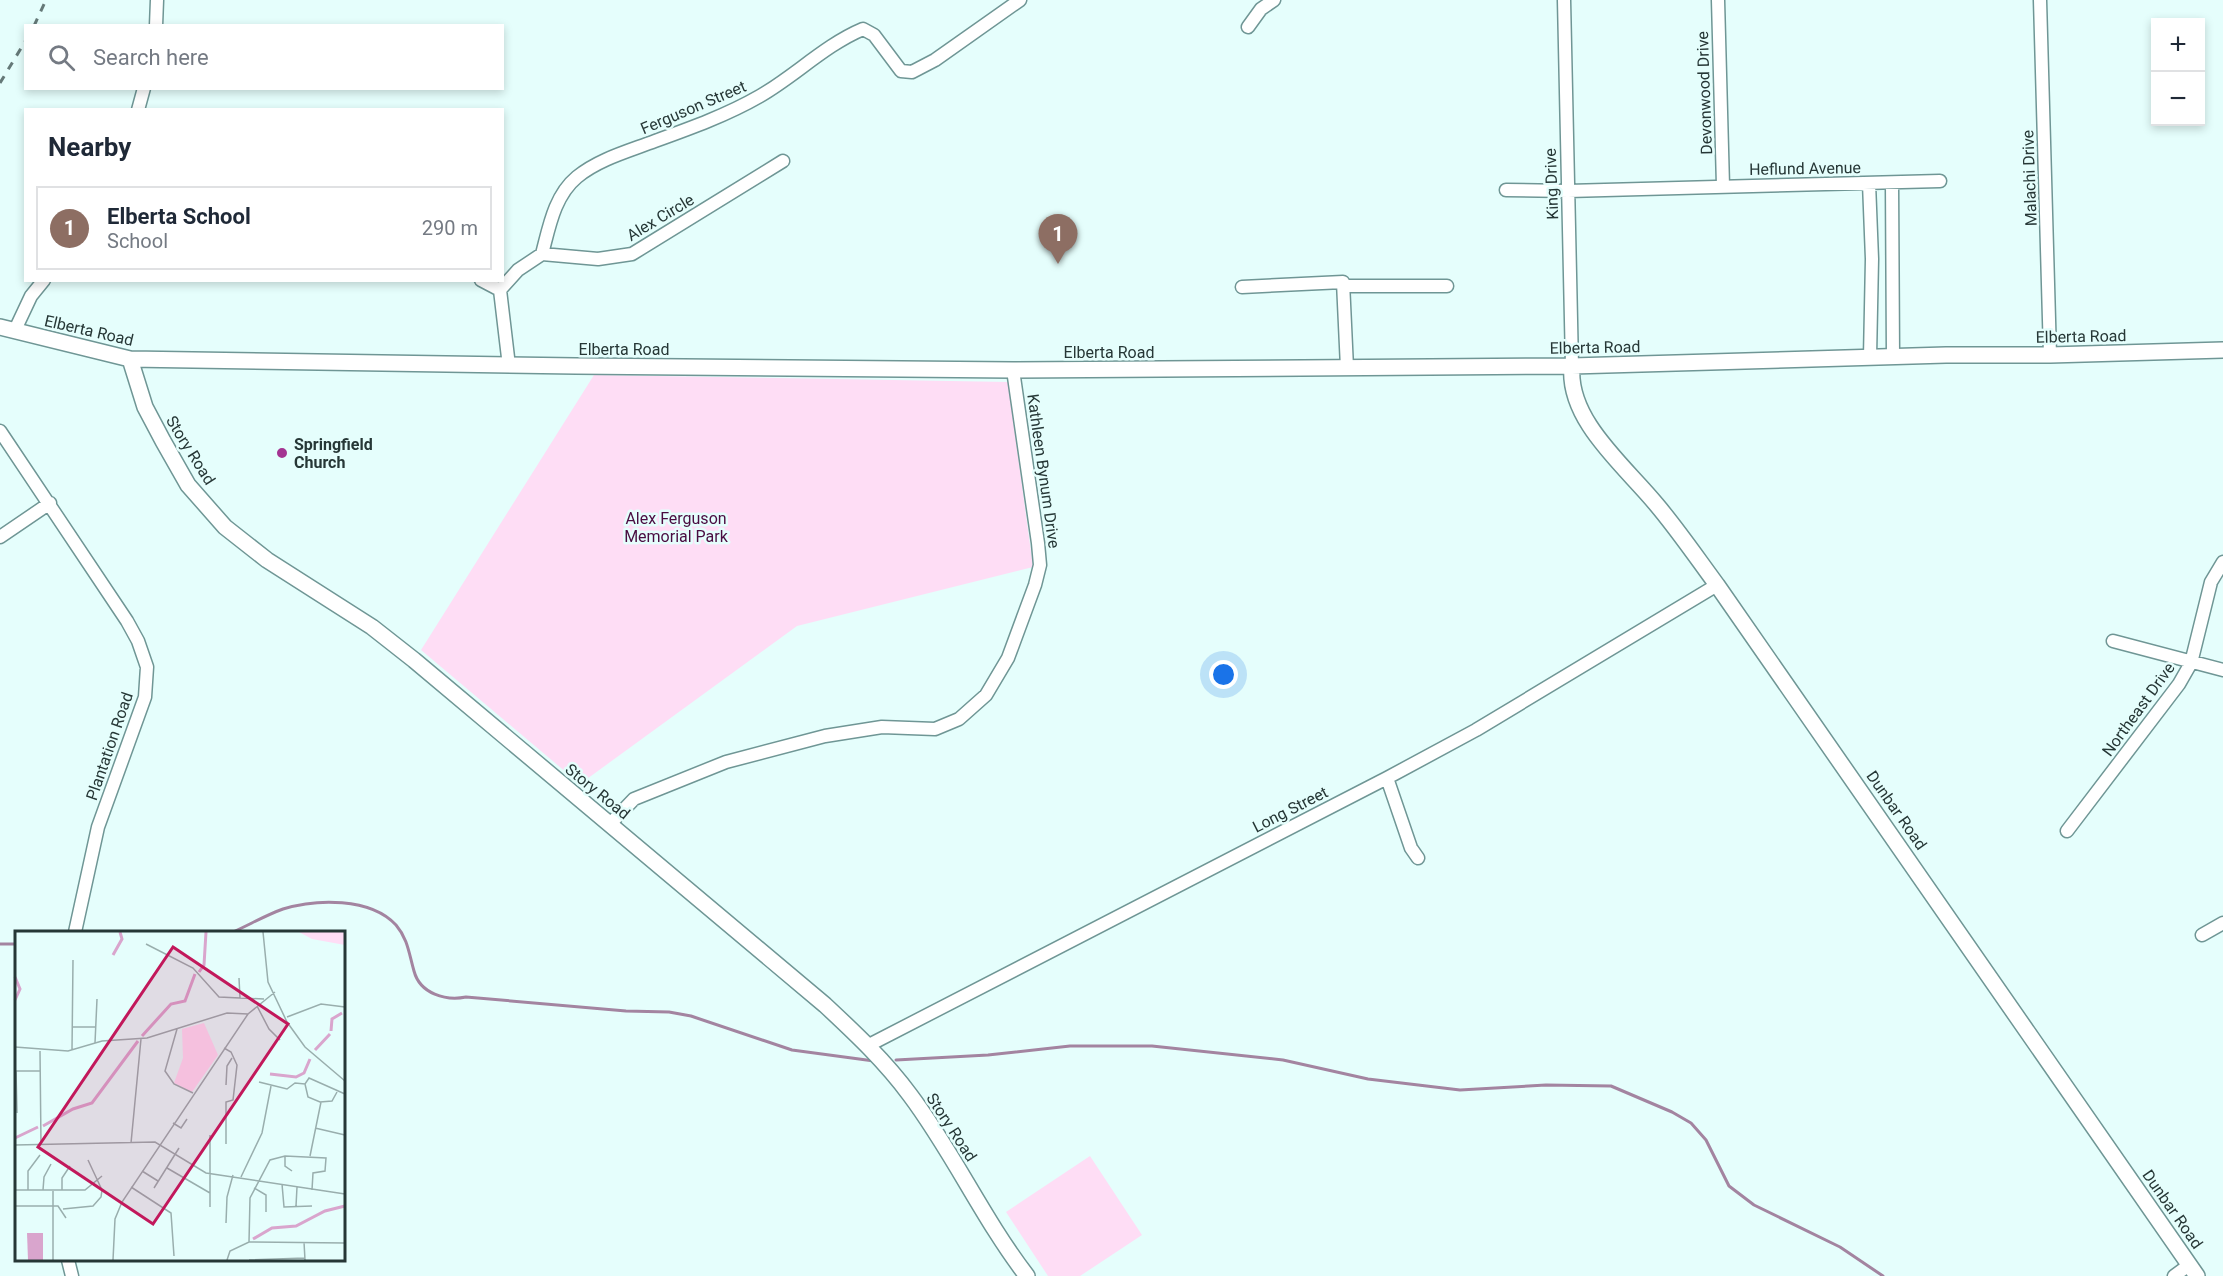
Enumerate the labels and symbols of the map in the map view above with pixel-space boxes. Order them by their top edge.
street label: Devonwood Drive [1693,31,1716,155]
street label: Ferguson Street [638,77,749,138]
street label: Malachi Drive [2018,130,2041,226]
street label: King Drive [1541,148,1562,220]
street label: Heflund Avenue [1749,158,1861,179]
street label: Alex Circle [623,190,697,245]
pin: 1 [1038,214,1078,264]
street label: Elberta Road [42,311,135,350]
street label: Elberta Road [2035,326,2127,347]
street label: Elberta Road [1549,337,1641,358]
street label: Elberta Road [579,340,669,359]
street label: Elberta Road [1064,343,1154,362]
street label: Kathleen Bynum Drive [1023,393,1064,549]
street label: Story Road [162,412,219,488]
place label: Springfield Church [294,435,373,472]
marker: Springfield Church [275,446,289,460]
park label: Alex Ferguson Memorial Park [624,509,729,546]
street label: Northeast Drive [2098,659,2179,760]
your location [1209,660,1238,689]
street label: Plantation Road [82,690,137,803]
street label: Story Road [562,760,634,823]
street label: Dunbar Road [1862,767,1931,853]
street label: Long Street [1249,782,1331,836]
inset map [15,931,345,1261]
street label: Story Road [923,1090,981,1165]
street label: Dunbar Road [2138,1166,2207,1252]

